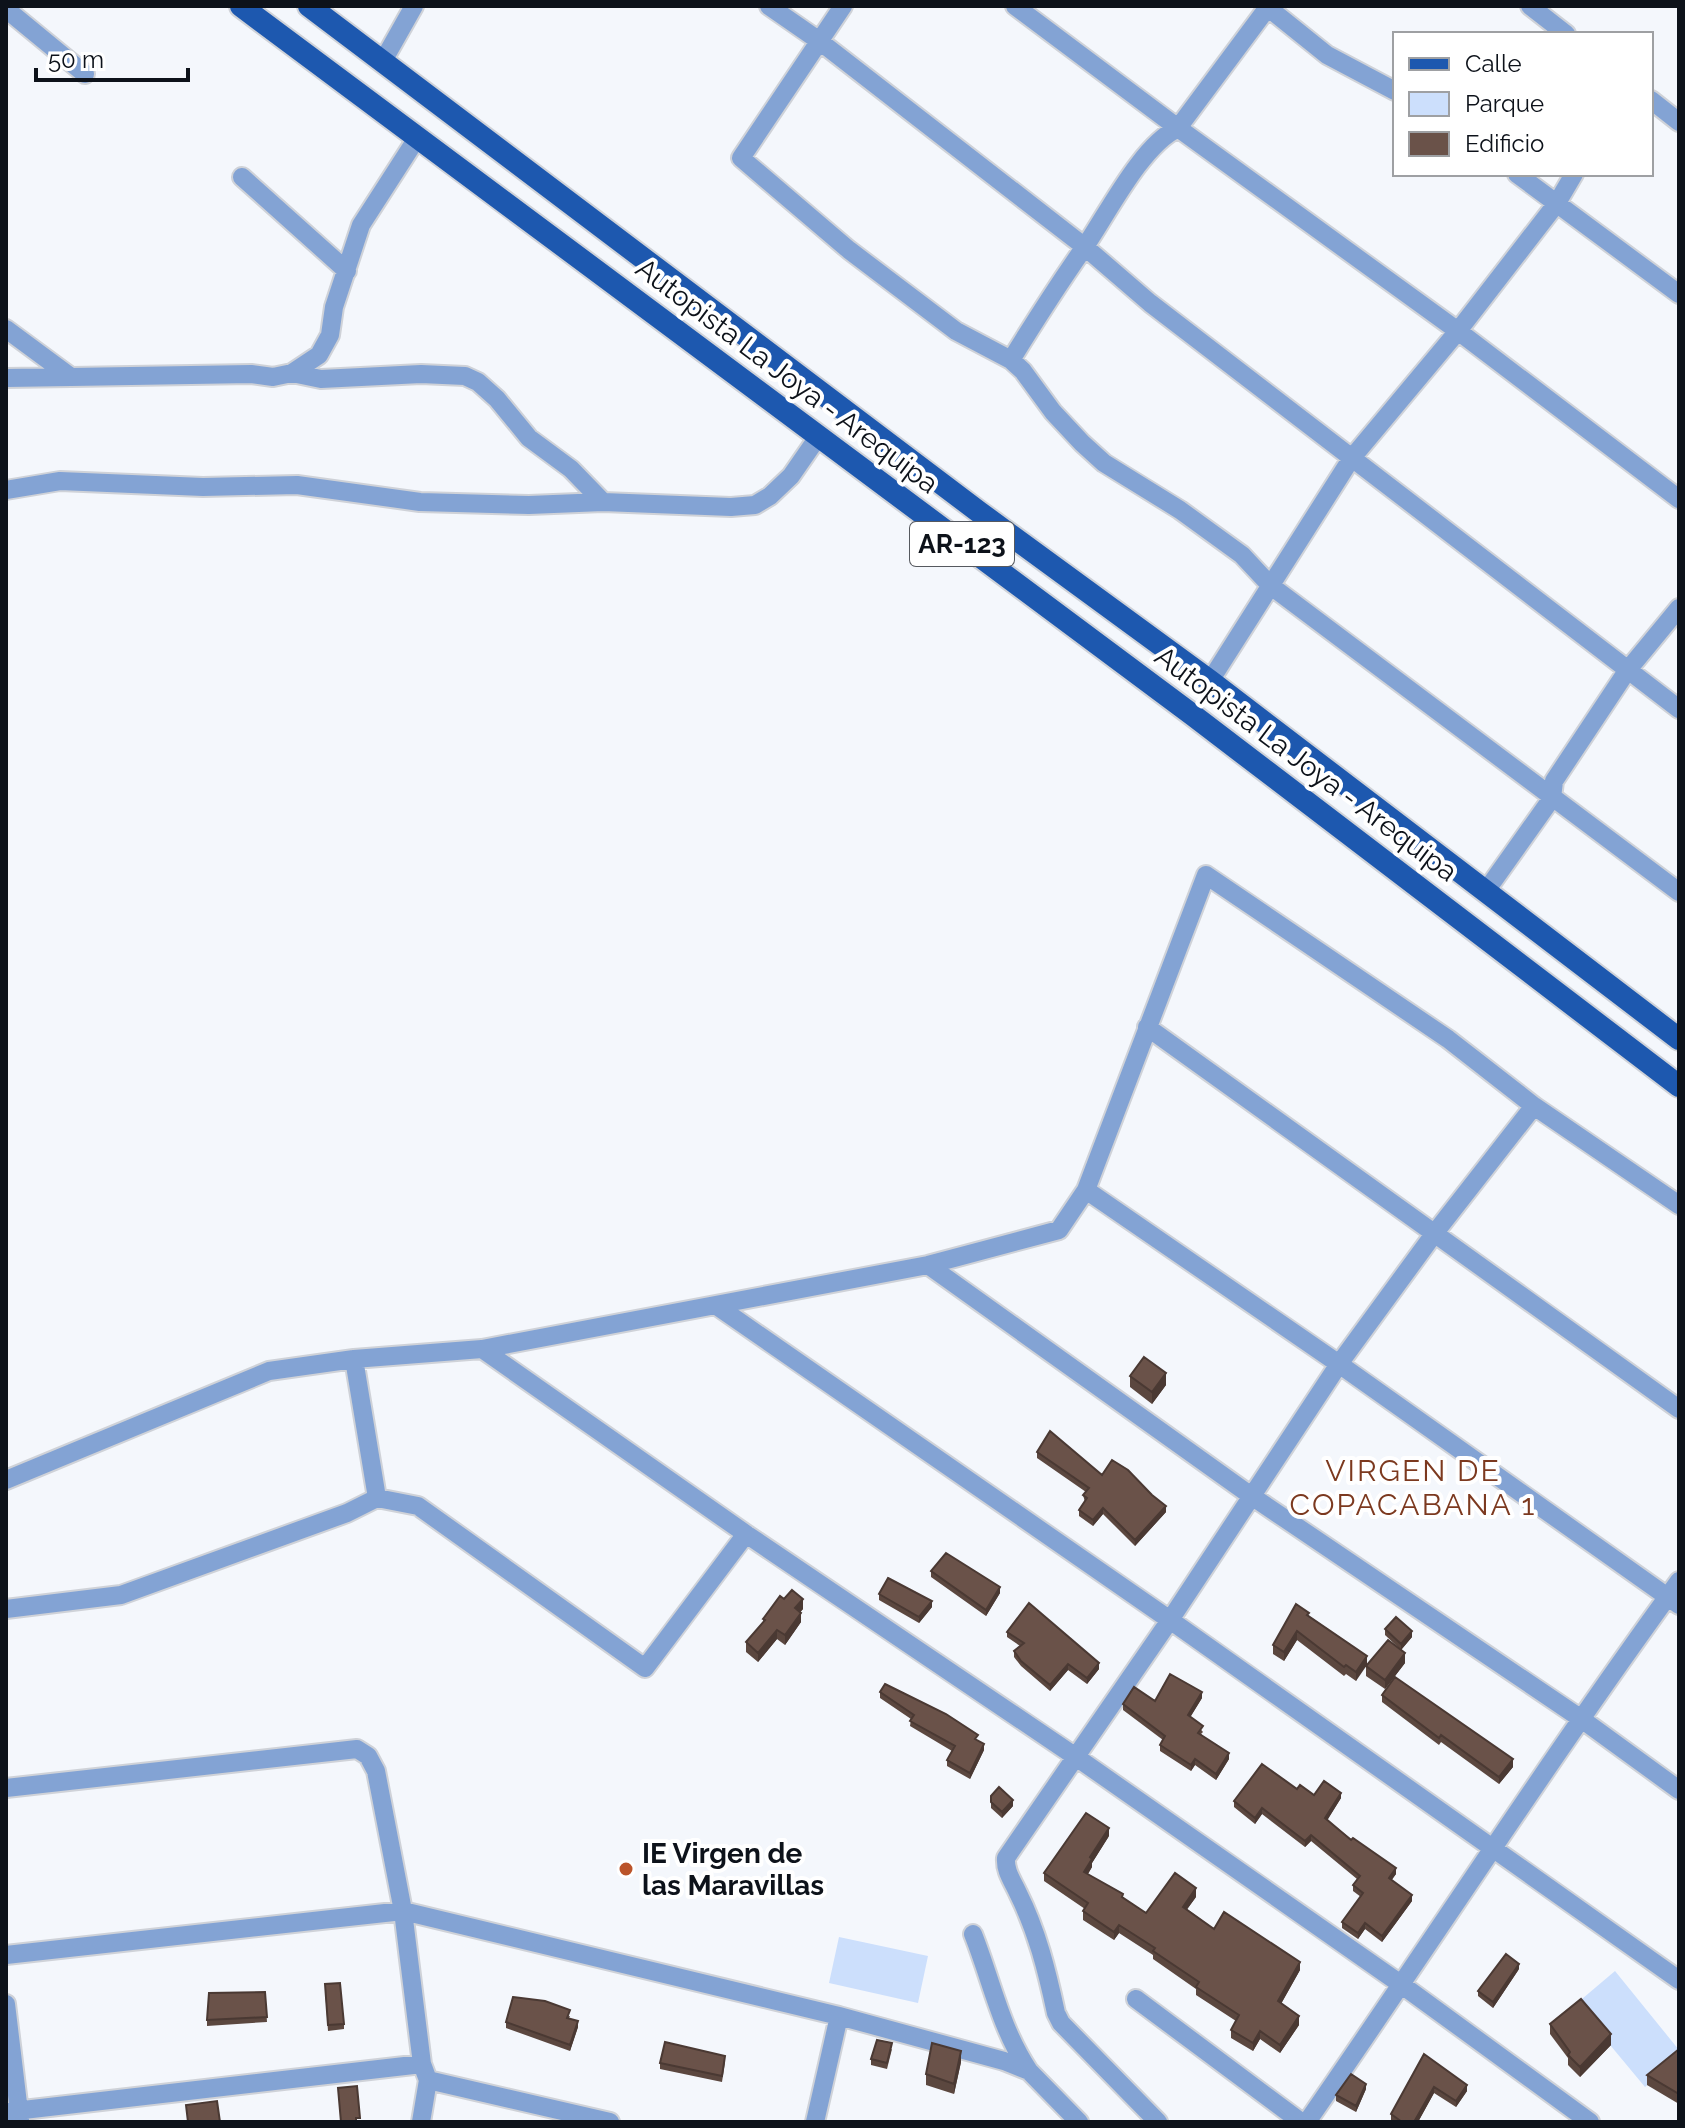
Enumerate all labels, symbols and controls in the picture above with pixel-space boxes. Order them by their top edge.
scale bar [36,32,188,82]
legend [1393,32,1653,176]
text: 50 m [48,45,104,74]
text: Calle [1465,49,1522,78]
text: Parque [1465,89,1544,118]
text: Edificio [1465,129,1544,158]
street label: Autopista La Joya - Arequipa [629,252,945,500]
road number: AR-123 [910,522,1014,566]
street label: Autopista La Joya - Arequipa [1148,640,1464,888]
district label: VIRGEN DE COPACABANA 1 [1290,1453,1536,1522]
place label: IE Virgen de las Maravillas [642,1837,824,1902]
marker: IE Virgen de las Maravillas [617,1860,635,1878]

